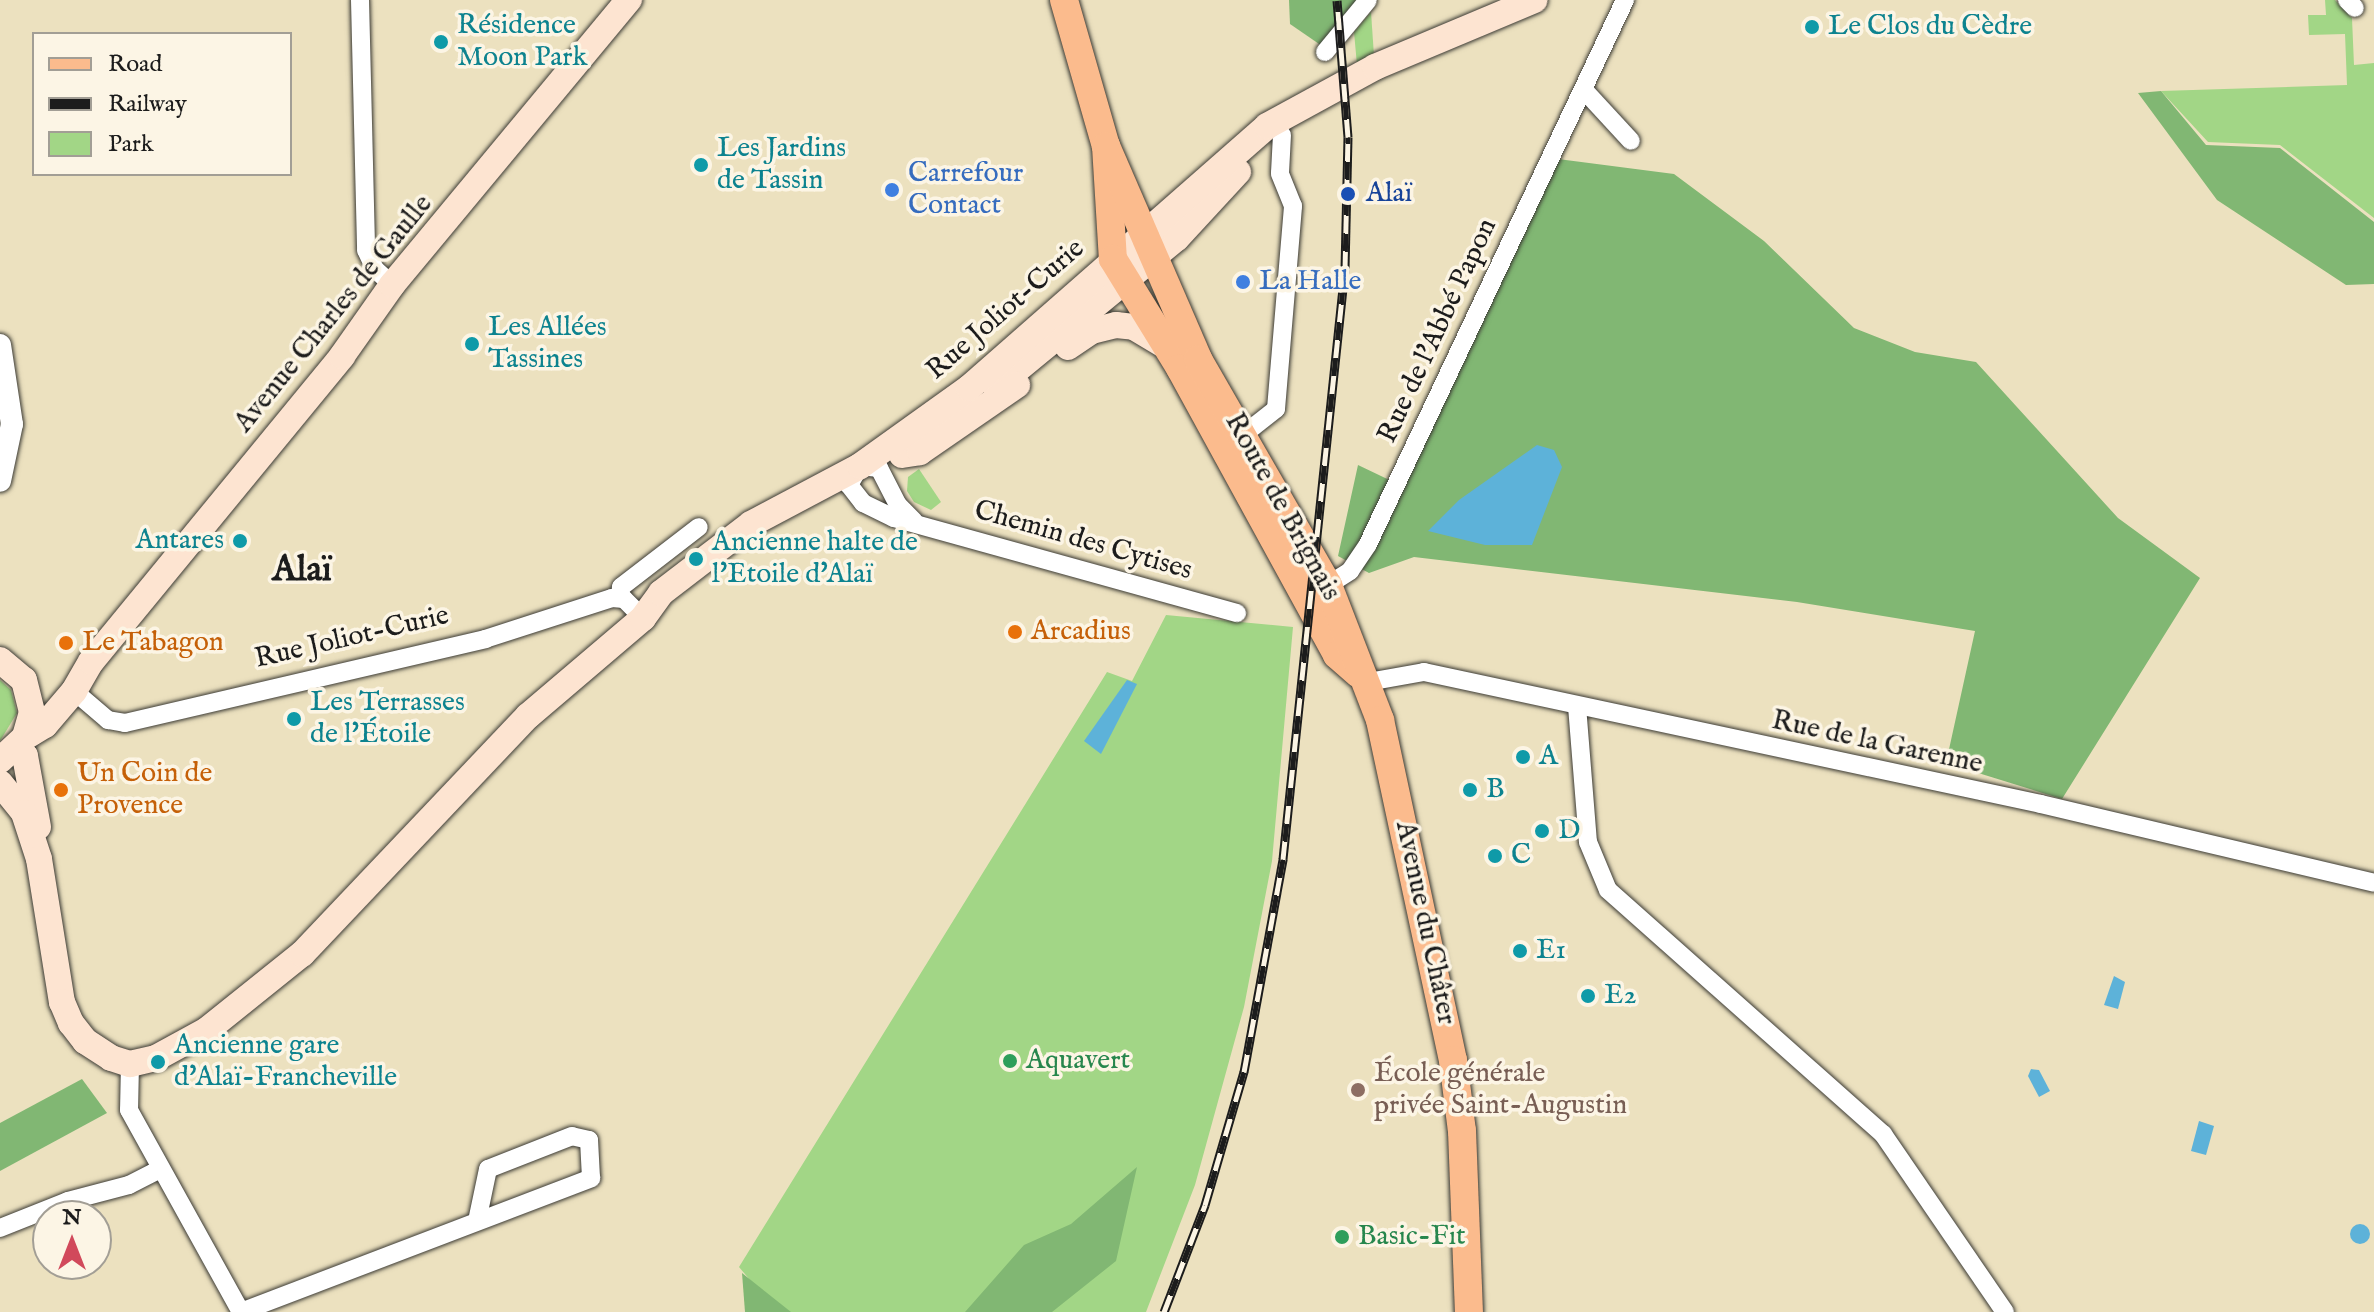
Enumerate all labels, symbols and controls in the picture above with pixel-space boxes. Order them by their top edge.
place label: Résidence Moon Park [457,9,587,75]
place label: Le Clos du Cèdre [1828,10,2032,44]
marker: Le Clos du Cèdre [1803,18,1821,36]
legend [32,32,292,176]
marker: Résidence Moon Park [432,33,450,51]
text: Road [108,49,162,80]
text: Railway [108,89,187,120]
text: Park [108,129,154,160]
place label: Les Jardins de Tassin [717,132,846,198]
marker: Les Jardins de Tassin [692,156,710,174]
place label: Carrefour Contact [908,157,1023,223]
place label: Alaï [1366,177,1412,211]
marker: Carrefour Contact [883,181,901,199]
marker: Alaï [1337,183,1359,205]
street label: Avenue Charles de Gaulle [228,188,440,440]
street label: Rue de l'Abbé Papon [1371,213,1505,449]
street label: Rue Joliot-Curie [920,232,1092,388]
place label: La Halle [1259,265,1361,299]
marker: La Halle [1234,273,1252,291]
place label: Les Allées Tassines [488,311,607,377]
marker: Les Allées Tassines [463,335,481,353]
street label: Route de Brignais [1217,407,1347,607]
street label: Chemin des Cytises [970,494,1196,588]
place label: Antares [136,524,224,558]
place label: Ancienne halte de l'Etoile d'Alaï [712,526,918,592]
marker: Antares [231,532,249,550]
district label: Alaï [272,549,332,593]
marker: Ancienne halte de l'Etoile d'Alaï [687,550,705,568]
street label: Rue Joliot-Curie [252,599,452,677]
place label: Arcadius [1031,615,1131,649]
marker: Arcadius [1006,623,1024,641]
place label: Le Tabagon [82,626,224,660]
marker: Le Tabagon [57,634,75,652]
place label: Les Terrasses de l'Étoile [310,686,465,752]
street label: Rue de la Garenne [1769,704,1985,782]
marker: Les Terrasses de l'Étoile [285,710,303,728]
place label: A [1539,740,1558,774]
marker: A [1514,748,1532,766]
place label: Un Coin de Provence [77,757,212,823]
place label: B [1486,773,1505,807]
marker: Un Coin de Provence [52,781,70,799]
marker: B [1461,781,1479,799]
place label: D [1558,814,1580,848]
street label: Avenue du Châter [1387,818,1463,1028]
marker: D [1533,822,1551,840]
place label: C [1511,839,1531,873]
marker: C [1486,847,1504,865]
place label: E1 [1536,934,1566,968]
marker: E1 [1511,942,1529,960]
place label: E2 [1604,979,1637,1013]
marker: E2 [1579,987,1597,1005]
place label: Ancienne gare d'Alaï-Francheville [174,1029,397,1095]
place label: Aquavert [1026,1044,1130,1078]
marker: Aquavert [1001,1052,1019,1070]
marker: Ancienne gare d'Alaï-Francheville [149,1053,167,1071]
place label: École générale privée Saint-Augustin [1374,1057,1627,1123]
marker: École générale privée Saint-Augustin [1349,1081,1367,1099]
north arrow [32,1200,112,1280]
text: N [62,1204,82,1232]
place label: Basic-Fit [1358,1220,1466,1254]
marker: Basic-Fit [1333,1228,1351,1246]

